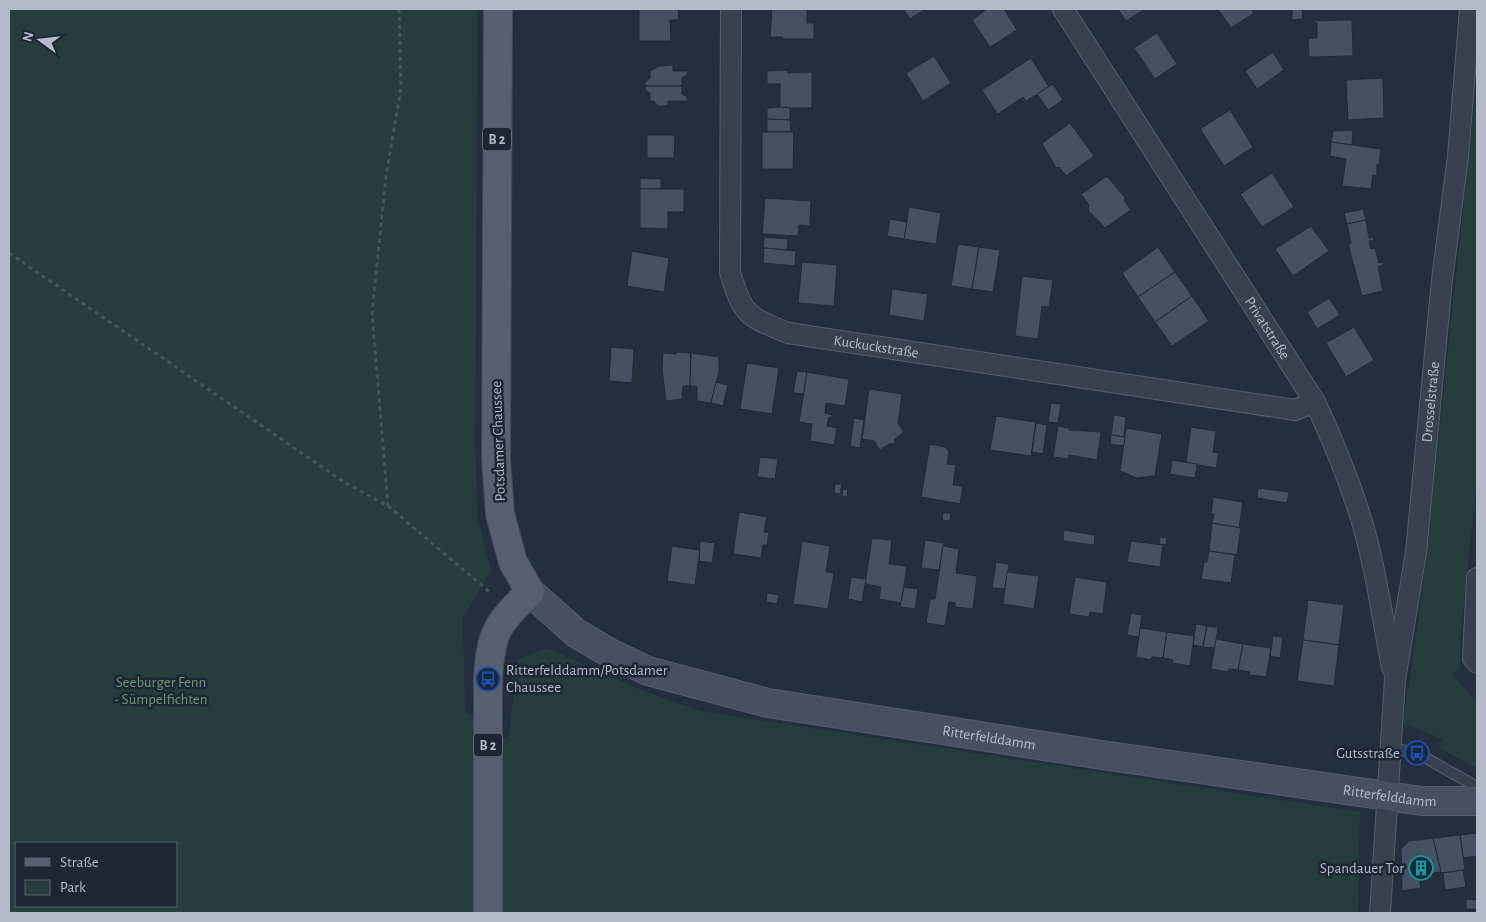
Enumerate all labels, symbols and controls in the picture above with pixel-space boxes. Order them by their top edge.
north arrow [15,15,65,65]
text: N [20,30,36,43]
road number: B 2 [483,128,511,150]
street label: Privatstraße [1242,294,1293,362]
street label: Kuckuckstraße [833,333,920,361]
street label: Drosselstraße [1420,361,1442,443]
street label: Potsdamer Chaussee [489,380,508,502]
place label: Ritterfelddamm/Potsdamer Chaussee [506,663,668,695]
bus stop icon: Ritterfelddamm/Potsdamer Chaussee [475,666,501,692]
park label: Seeburger Fenn - Sümpelfichten [114,675,208,707]
street label: Ritterfelddamm [941,723,1037,753]
road number: B 2 [474,734,502,756]
bus stop icon: Gutsstraße [1404,740,1430,766]
place label: Gutsstraße [1336,746,1400,761]
street label: Ritterfelddamm [1342,783,1437,809]
legend [15,842,178,907]
text: Straße [60,855,99,870]
building icon: Spandauer Tor [1408,855,1434,881]
place label: Spandauer Tor [1320,861,1404,876]
text: Park [60,880,86,895]

